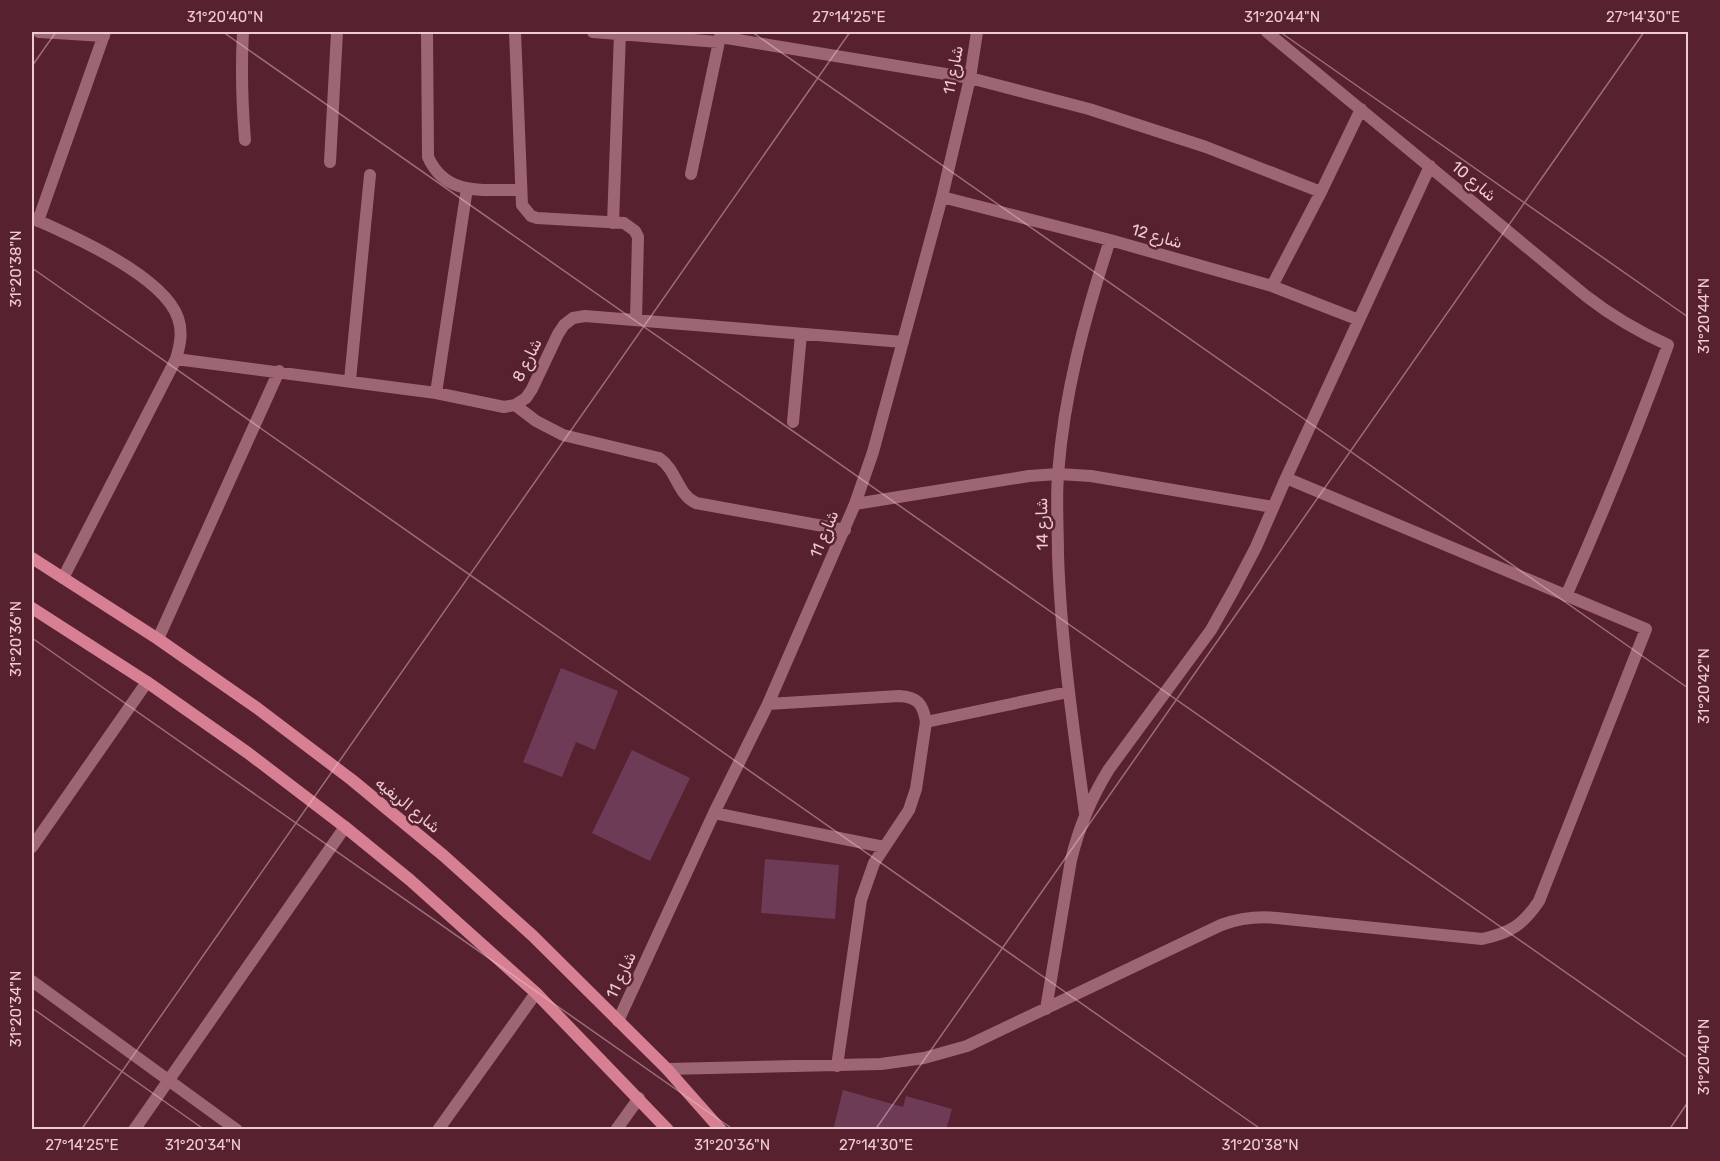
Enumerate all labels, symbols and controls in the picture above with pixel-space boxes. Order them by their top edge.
text: 31°20'40"N [187,8,263,26]
text: 27°14'25"E [812,8,886,26]
text: 31°20'44"N [1244,8,1320,26]
text: 27°14'30"E [1606,8,1680,26]
street label: شارع 11 [939,44,969,96]
street label: شارع 10 [1446,157,1500,207]
street label: شارع 12 [1129,220,1185,254]
text: 31°20'38"N [7,230,25,308]
text: 31°20'44"N [1695,278,1713,354]
street label: شارع 8 [508,335,547,386]
street label: شارع 14 [1032,497,1054,550]
street label: شارع 11 [806,507,844,561]
text: 31°20'36"N [7,601,25,677]
text: 31°20'42"N [1695,648,1713,724]
street label: شارع الريفيه [370,773,444,839]
street label: شارع 11 [602,949,642,1002]
text: 31°20'34"N [7,971,25,1047]
text: 31°20'40"N [1695,1019,1713,1095]
text: 27°14'25"E [45,1136,119,1154]
text: 31°20'34"N [165,1136,241,1154]
text: 31°20'36"N [694,1136,770,1154]
text: 27°14'30"E [839,1136,913,1154]
text: 31°20'38"N [1221,1136,1299,1154]

